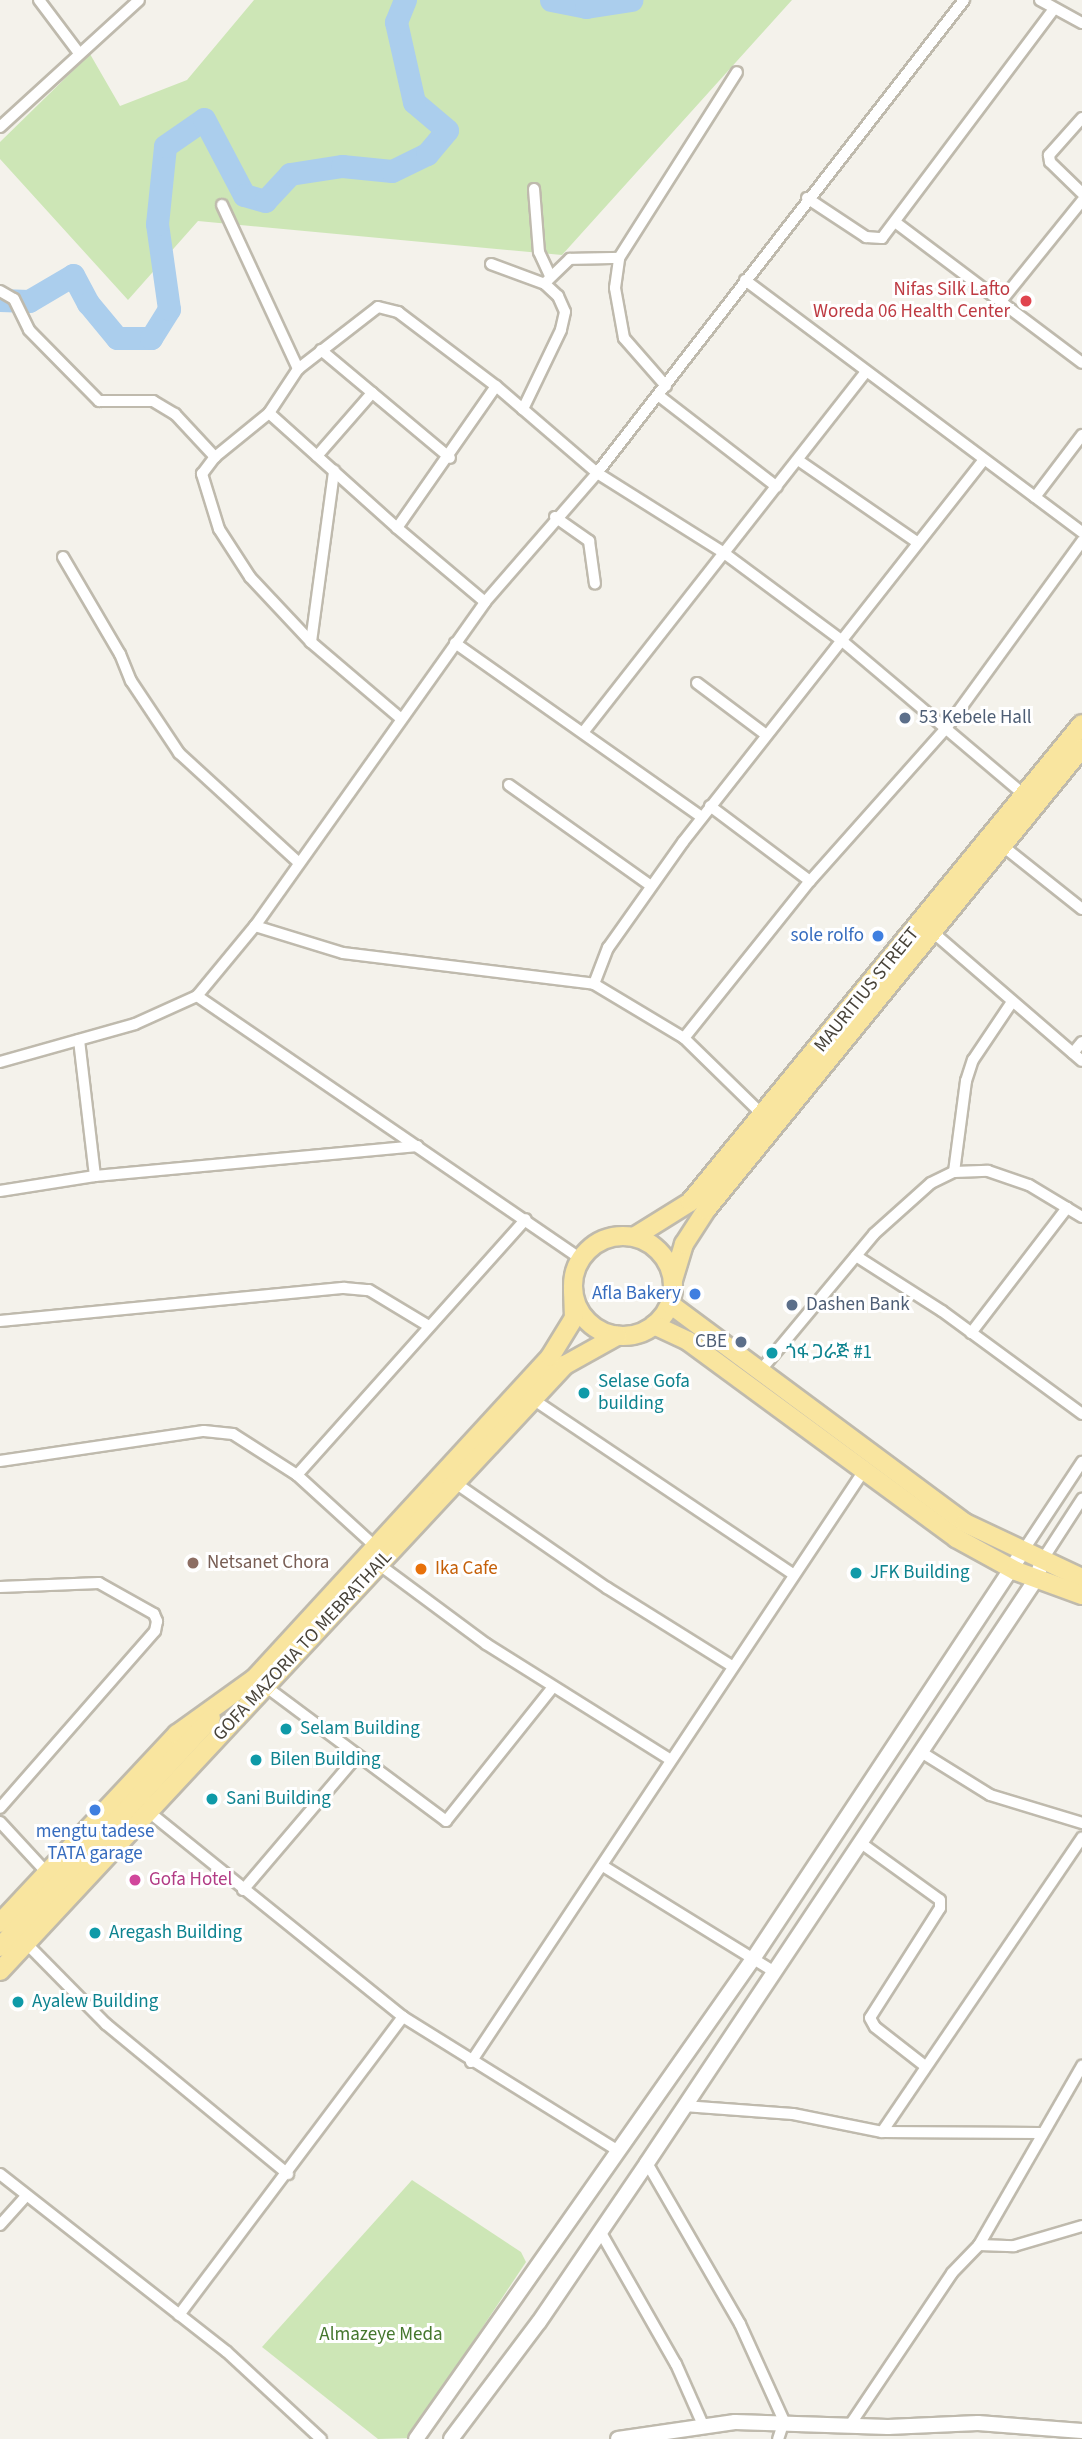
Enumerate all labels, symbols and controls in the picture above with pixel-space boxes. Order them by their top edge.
place label: Nifas Silk Lafto Woreda 06 Health Center [813,279,1010,323]
marker: Nifas Silk Lafto Woreda 06 Health Center [1016,291,1036,311]
place label: 53 Kebele Hall [919,707,1032,729]
marker: 53 Kebele Hall [897,710,913,726]
street label: MAURITIUS STREET [810,923,924,1057]
place label: sole rolfo [790,925,864,947]
marker: sole rolfo [870,928,886,944]
place label: Afla Bakery [592,1283,681,1305]
marker: Afla Bakery [687,1286,703,1302]
place label: Dashen Bank [806,1294,910,1316]
marker: Dashen Bank [784,1297,800,1313]
place label: CBE [695,1331,727,1353]
marker: CBE [733,1334,749,1350]
place label: ጎፋ ጋራጅ #1 [786,1342,872,1364]
marker: ጎፋ ጋራጅ #1 [764,1345,780,1361]
place label: Selase Gofa building [598,1371,690,1415]
marker: Selase Gofa building [576,1385,592,1401]
street label: GOFA MAZORIA TO MEBRATHAIL [209,1546,397,1746]
place label: Netsanet Chora [207,1552,329,1574]
marker: Netsanet Chora [185,1555,201,1571]
place label: Ika Cafe [435,1558,498,1580]
marker: Ika Cafe [413,1561,429,1577]
place label: JFK Building [870,1562,970,1584]
marker: JFK Building [848,1565,864,1581]
place label: Selam Building [300,1718,420,1740]
marker: Selam Building [278,1721,294,1737]
place label: Bilen Building [270,1749,381,1771]
marker: Bilen Building [248,1752,264,1768]
place label: Sani Building [226,1788,331,1810]
marker: Sani Building [204,1791,220,1807]
marker: mengtu tadese TATA garage [87,1802,103,1818]
place label: mengtu tadese TATA garage [36,1821,154,1865]
place label: Gofa Hotel [149,1869,232,1891]
marker: Gofa Hotel [127,1872,143,1888]
place label: Aregash Building [109,1922,242,1944]
marker: Aregash Building [87,1925,103,1941]
place label: Ayalew Building [32,1991,158,2013]
marker: Ayalew Building [10,1994,26,2010]
park label: Almazeye Meda [319,2324,443,2346]

